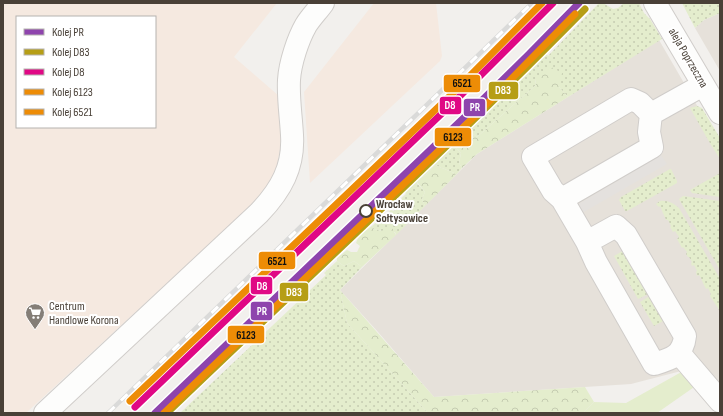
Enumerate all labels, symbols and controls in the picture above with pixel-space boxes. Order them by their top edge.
legend [16,16,156,128]
text: Kolej PR [52,25,84,40]
street label: aleja Poprzeczna [665,25,711,91]
text: Kolej D83 [52,45,90,60]
text: Kolej D8 [52,65,84,80]
line badge: 6521 [443,74,481,93]
text: 6521 [452,77,472,90]
line badge: D83 [488,81,519,100]
text: D83 [495,84,511,97]
text: Kolej 6123 [52,85,93,100]
line badge: D8 [439,96,462,115]
line badge: PR [463,98,486,117]
text: D8 [445,99,455,112]
text: PR [470,101,481,114]
text: Kolej 6521 [52,105,93,120]
line badge: 6123 [434,127,472,147]
text: 6123 [443,131,463,144]
place label: Wrocław Sołtysowice [376,197,428,226]
marker: Wrocław Sołtysowice [359,204,373,218]
line badge: 6521 [258,251,296,270]
text: 6521 [267,255,287,268]
line badge: D8 [250,276,273,295]
text: D8 [257,280,267,293]
line badge: D83 [279,282,309,302]
text: D83 [286,286,302,299]
place label: Centrum Handlowe Korona [49,299,119,328]
line badge: PR [250,301,273,321]
supermarket icon: Centrum Handlowe Korona [24,302,46,330]
text: PR [257,305,268,318]
line badge: 6123 [227,325,265,344]
text: 6123 [236,329,256,342]

